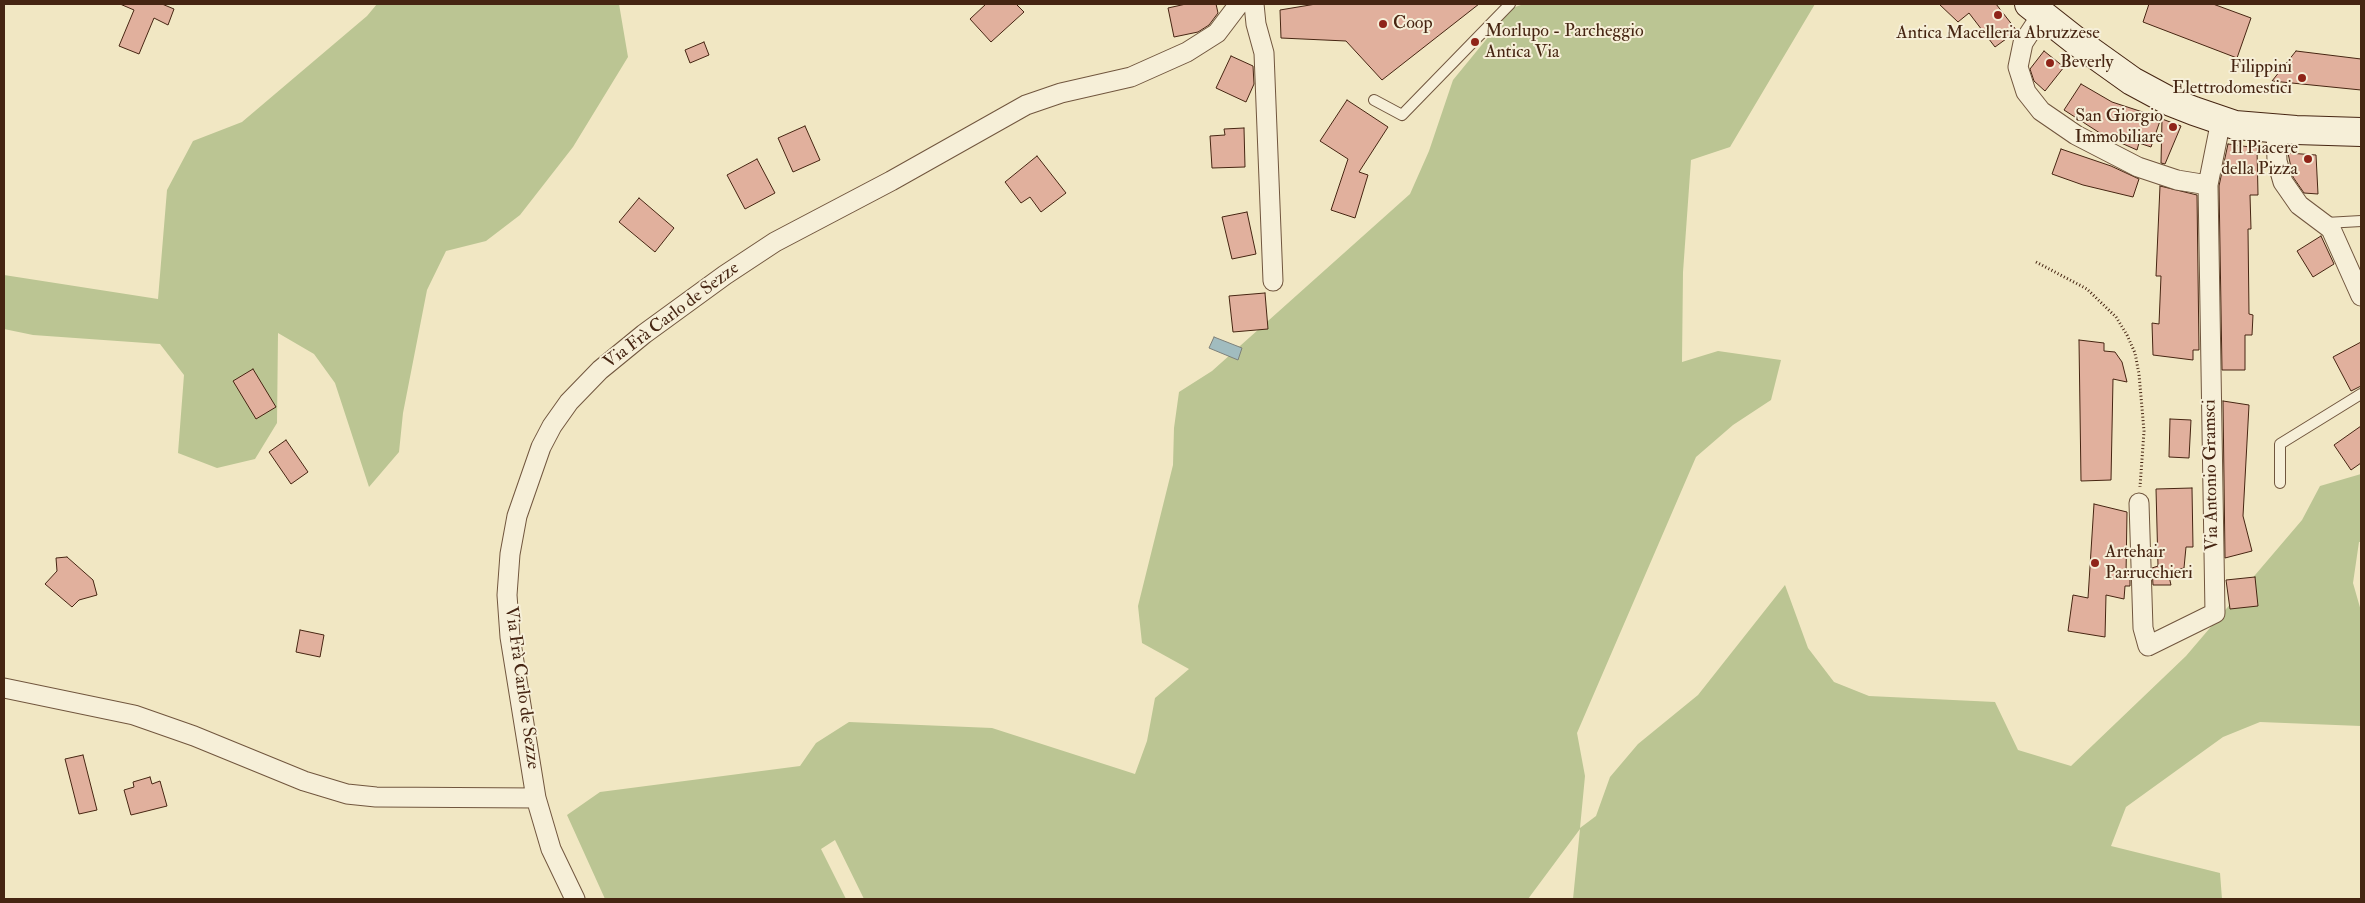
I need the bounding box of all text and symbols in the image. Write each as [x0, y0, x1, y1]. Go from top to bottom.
marker: Antica Macelleria Abruzzese [1992, 9, 2004, 21]
place label: Coop [1393, 13, 1433, 35]
marker: Coop [1377, 18, 1389, 30]
place label: Morlupo - Parcheggio Antica Via [1485, 21, 1644, 64]
place label: Antica Macelleria Abruzzese [1896, 23, 2100, 45]
marker: Morlupo - Parcheggio Antica Via [1469, 36, 1481, 48]
place label: Beverly [2060, 52, 2114, 74]
marker: Beverly [2044, 57, 2056, 69]
place label: Filippini Elettrodomestici [2172, 57, 2292, 100]
marker: Filippini Elettrodomestici [2296, 72, 2308, 84]
place label: San Giorgio Immobiliare [2075, 106, 2163, 148]
marker: San Giorgio Immobiliare [2167, 121, 2179, 133]
place label: Il Piacere della Pizza [2221, 138, 2298, 180]
marker: Il Piacere della Pizza [2302, 153, 2314, 165]
street label: Via Frà Carlo de Sezze [600, 258, 744, 374]
street label: Via Antonio Gramsci [2200, 399, 2224, 551]
place label: Artehair Parrucchieri [2105, 542, 2193, 584]
marker: Artehair Parrucchieri [2089, 557, 2101, 569]
street label: Via Frà Carlo de Sezze [499, 605, 543, 771]

